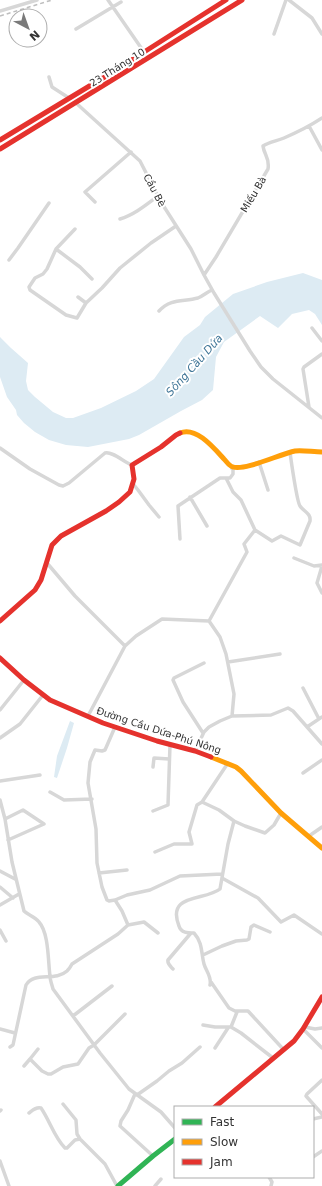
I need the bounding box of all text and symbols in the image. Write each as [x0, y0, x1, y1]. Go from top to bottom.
north arrow [8, 8, 48, 48]
text: N [26, 27, 42, 43]
street label: 23 Tháng 10 [88, 46, 147, 89]
street label: Cầu Bè [141, 172, 168, 209]
street label: Miếu Bà [238, 174, 268, 214]
water label: Sông Cầu Dứa [163, 332, 226, 399]
street label: Đường Cầu Dứa-Phú Nông [95, 705, 223, 756]
legend [174, 1106, 314, 1178]
text: Fast [210, 1115, 234, 1129]
text: Slow [210, 1135, 238, 1149]
text: Jam [209, 1155, 233, 1169]

